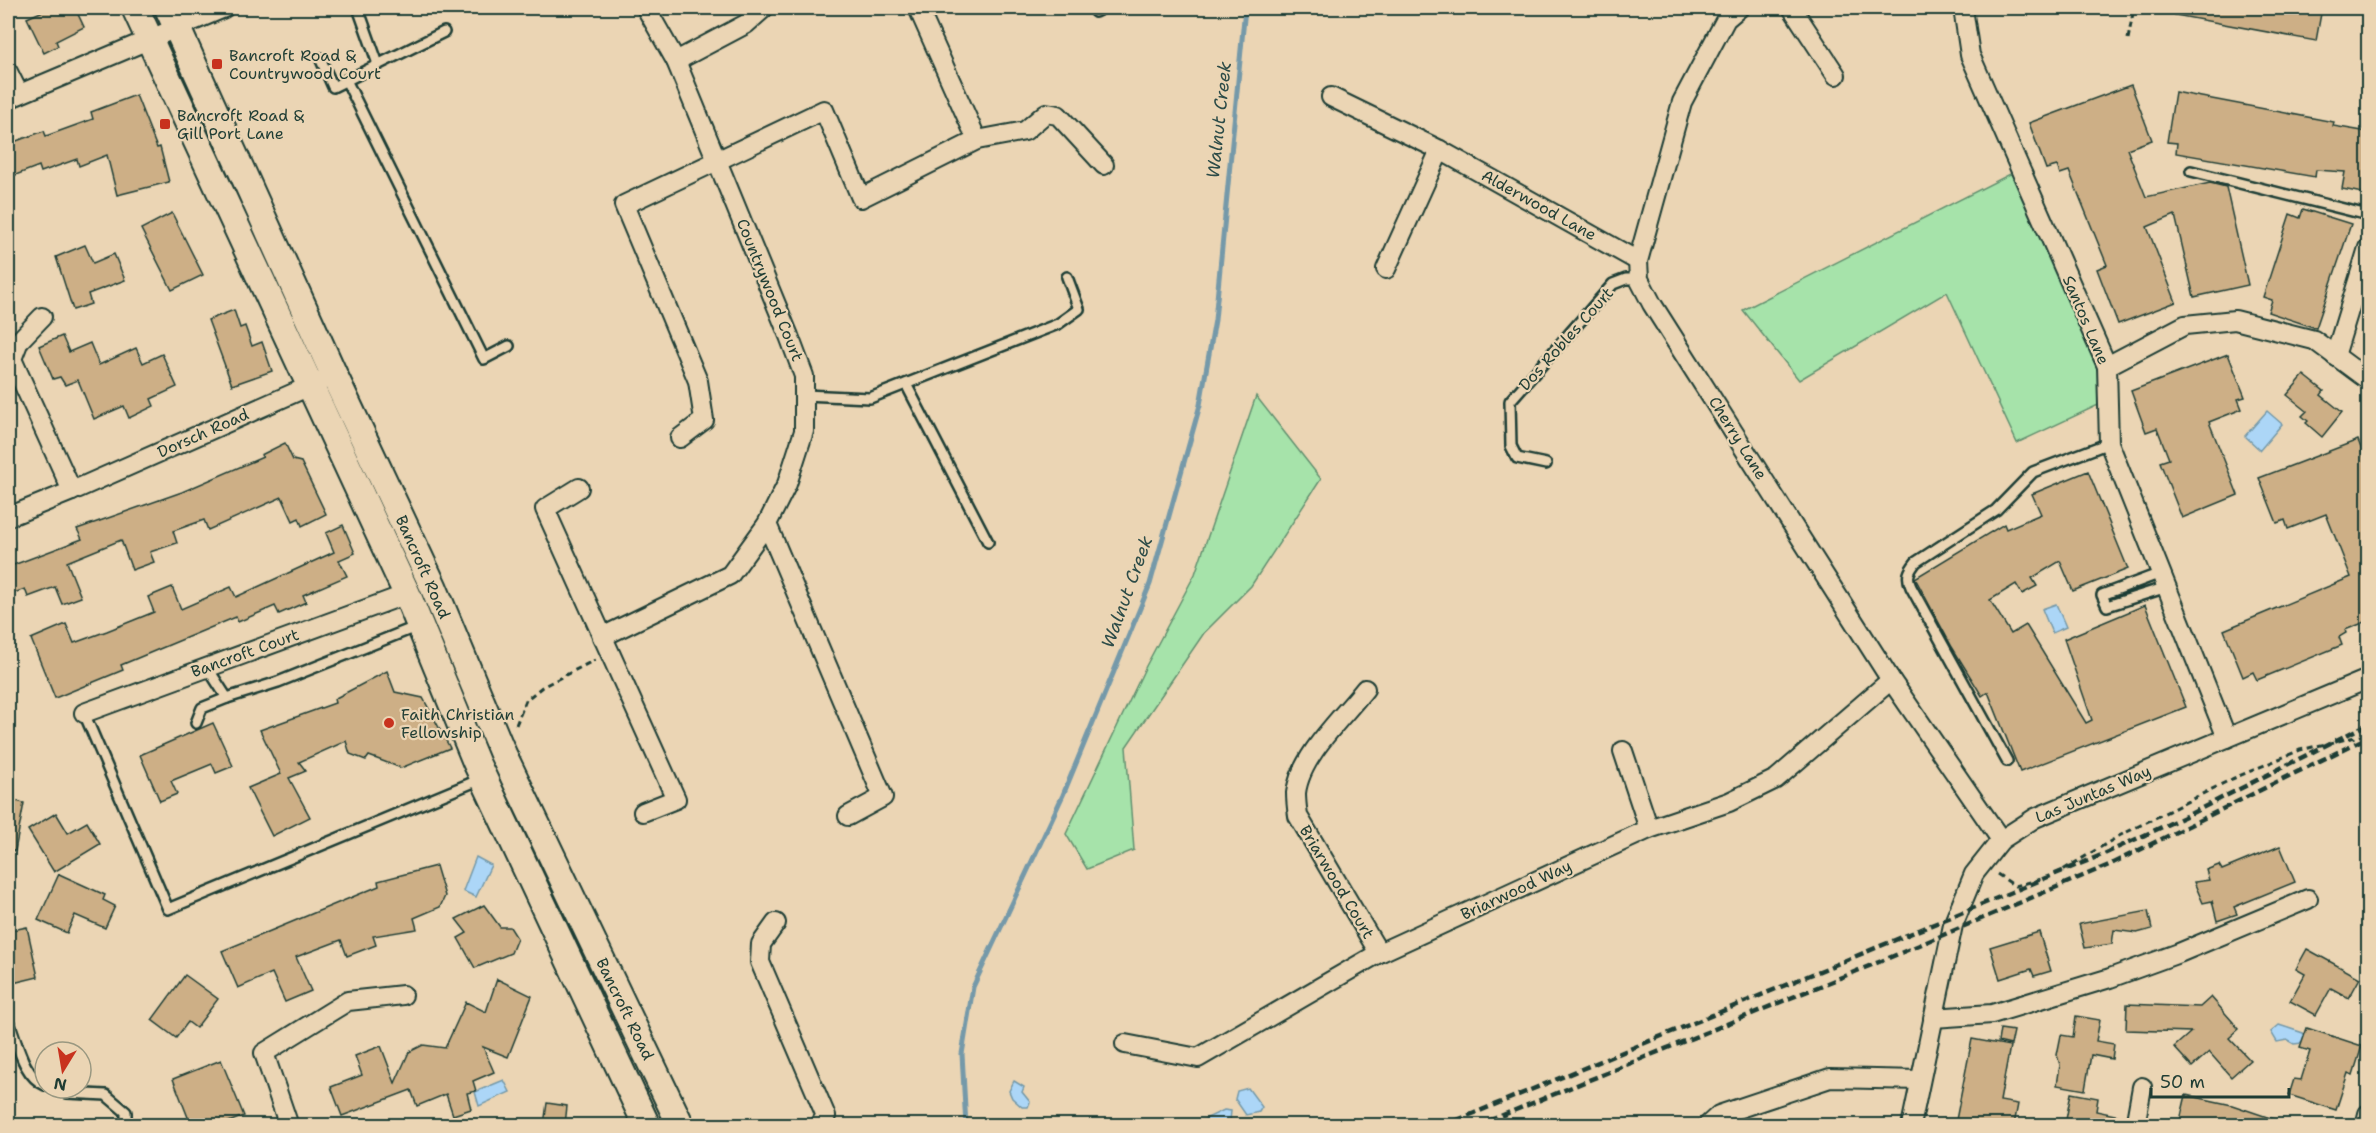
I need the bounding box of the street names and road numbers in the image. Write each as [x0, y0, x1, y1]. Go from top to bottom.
street label: Alderwood Lane [1478, 165, 1600, 245]
street label: Countrywood Court [732, 216, 808, 364]
street label: Santos Lane [2058, 272, 2114, 368]
street label: Dos Robles Court [1514, 283, 1618, 395]
street label: Cherry Lane [1704, 392, 1772, 484]
street label: Dorsch Road [154, 403, 252, 463]
street label: Bancroft Road [391, 512, 455, 622]
street label: Bancroft Court [188, 624, 302, 682]
street label: Las Juntas Way [2032, 760, 2154, 828]
street label: Briarwood Court [1295, 821, 1379, 943]
street label: Briarwood Way [1457, 855, 1575, 925]
street label: Bancroft Road [591, 954, 659, 1064]

